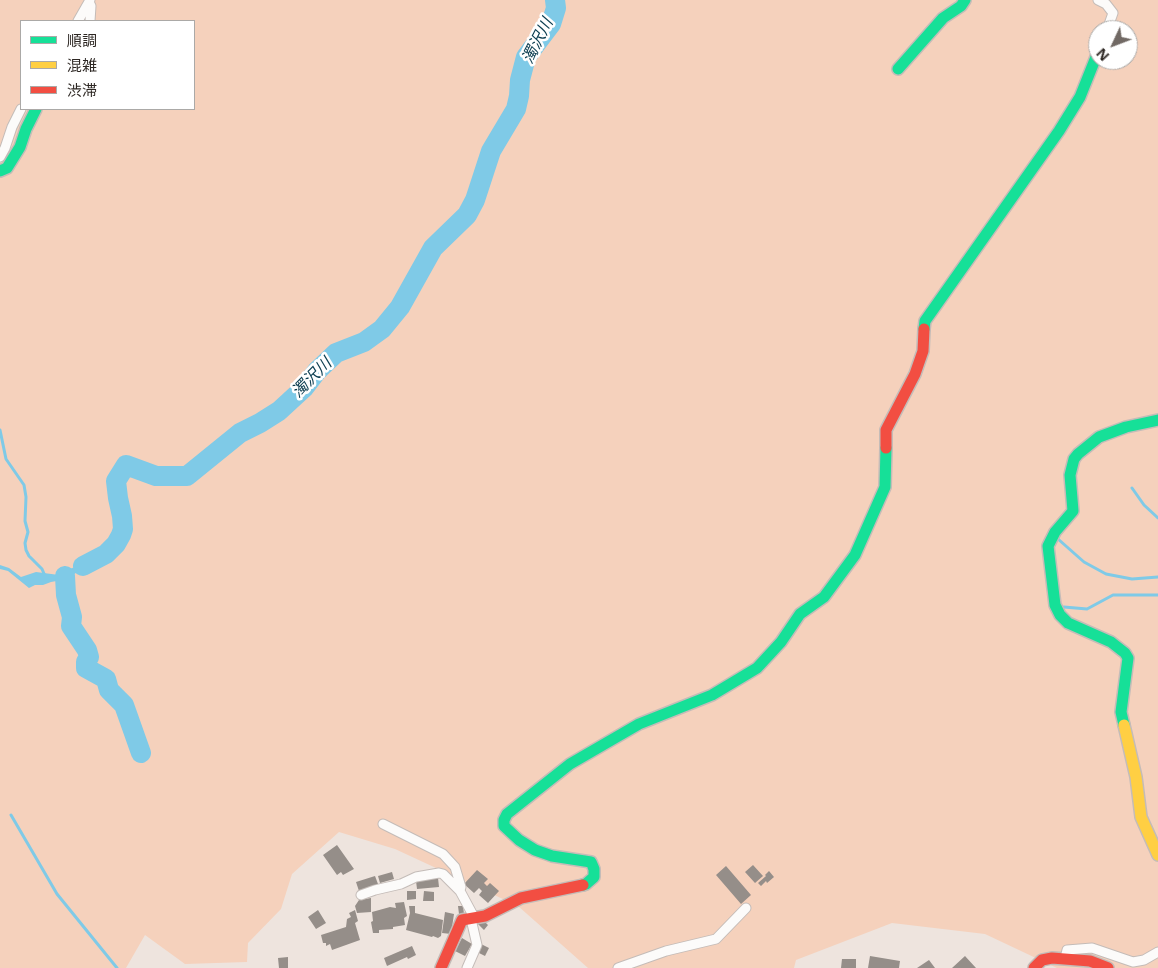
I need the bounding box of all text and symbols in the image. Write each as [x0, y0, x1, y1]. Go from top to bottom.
water label: 濁沢川 [519, 15, 557, 67]
legend [20, 20, 195, 110]
north arrow [1088, 20, 1138, 70]
text: 順調 [67, 30, 97, 50]
text: N [1092, 44, 1113, 66]
text: 混雑 [67, 55, 97, 75]
text: 渋滞 [67, 80, 97, 100]
water label: 濁沢川 [288, 354, 336, 402]

